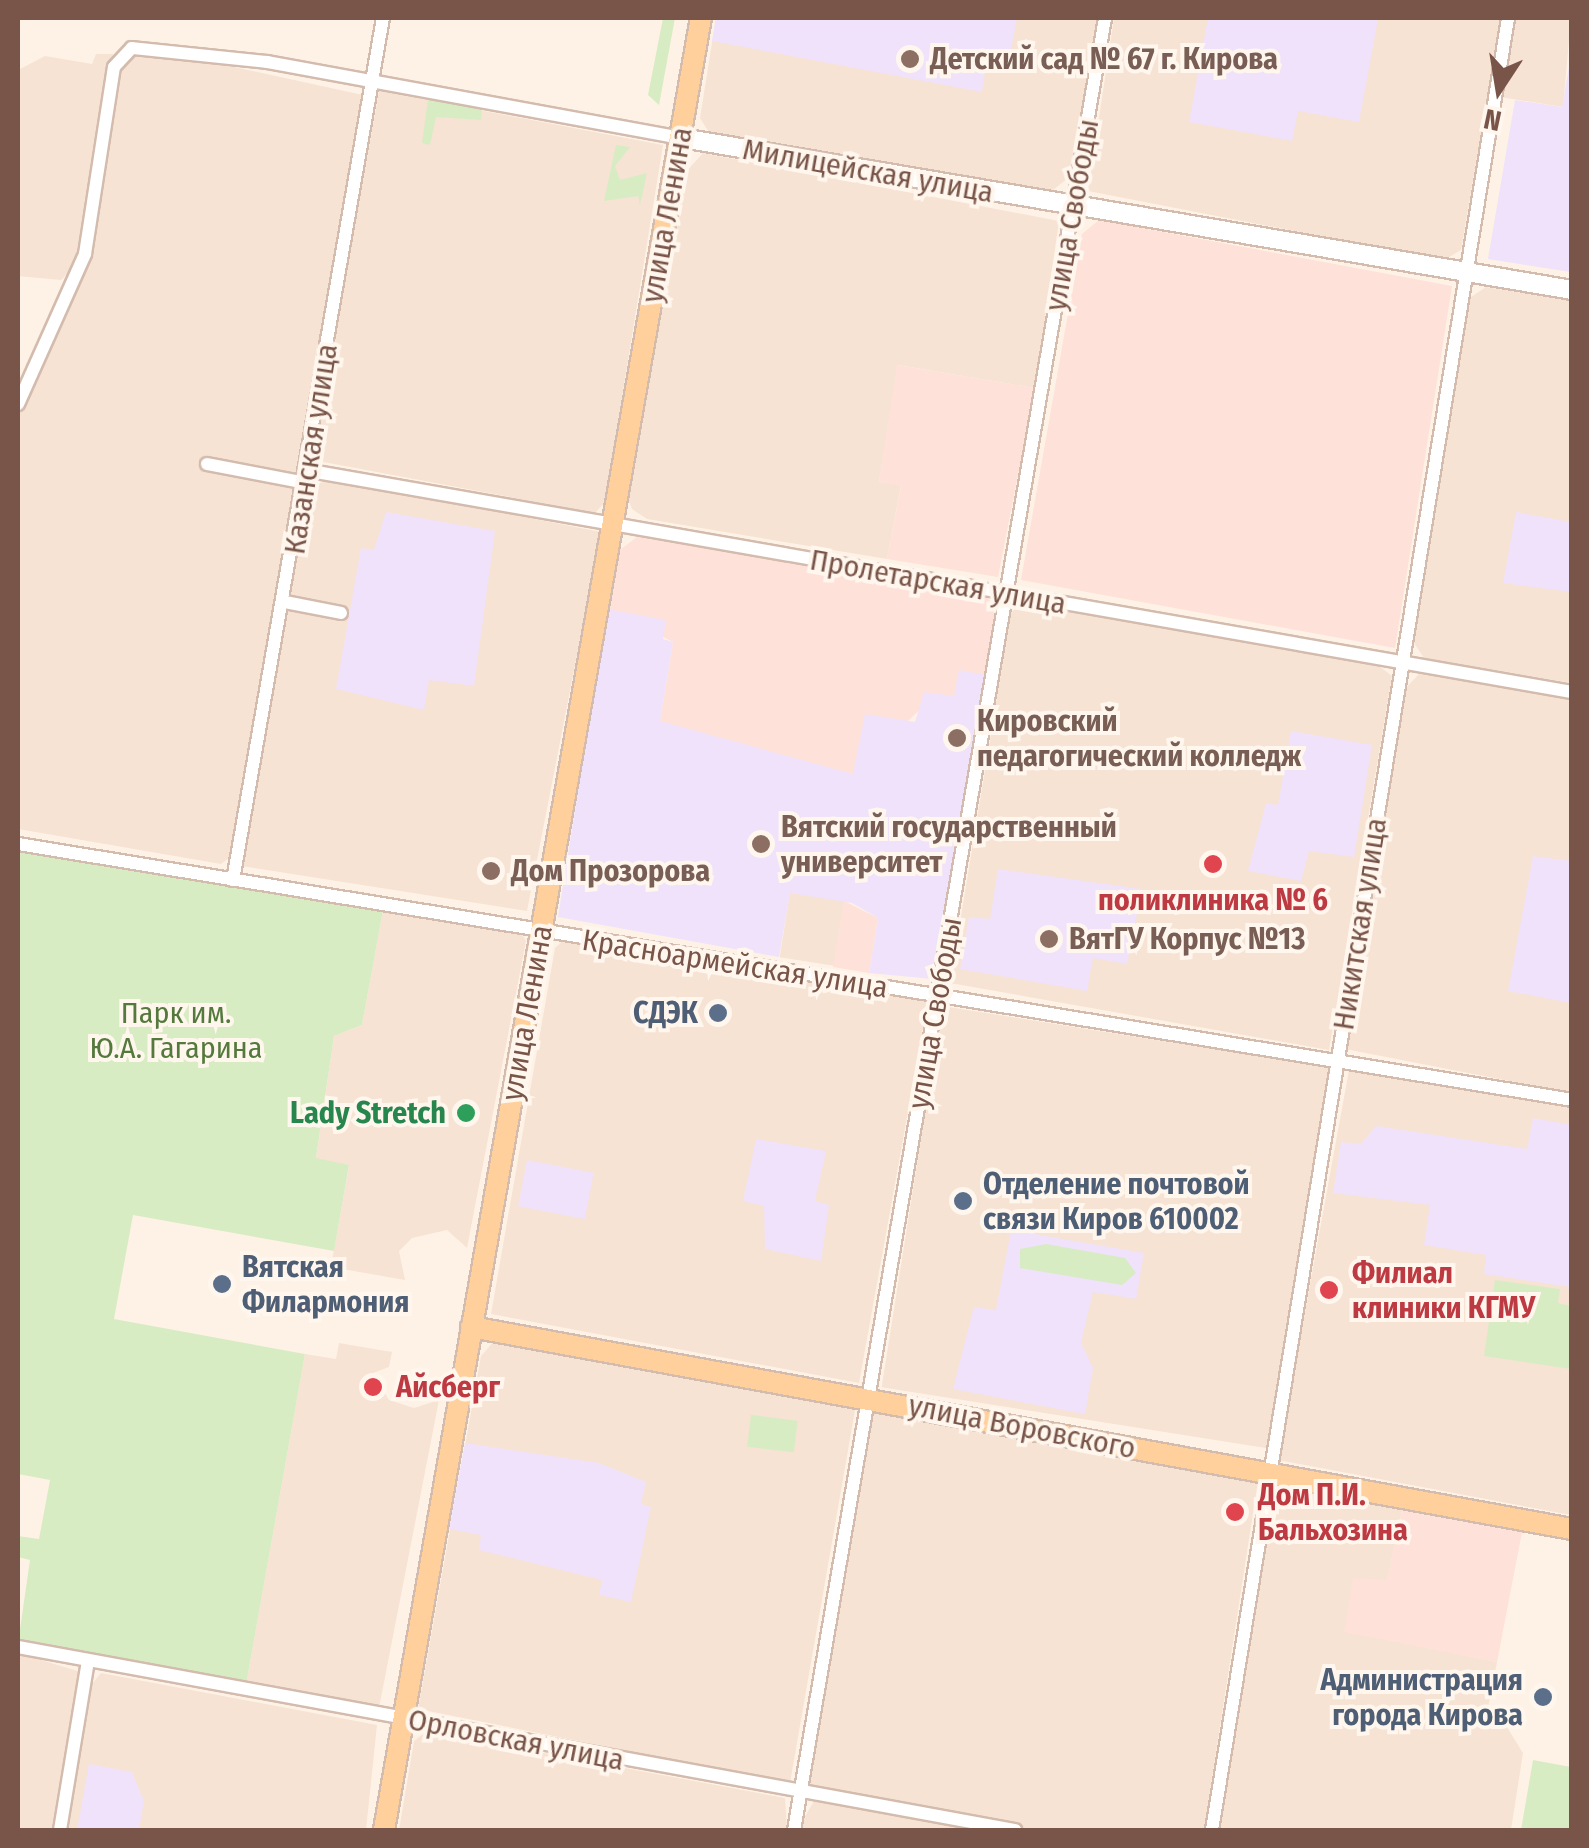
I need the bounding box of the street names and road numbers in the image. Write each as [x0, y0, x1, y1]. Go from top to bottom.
street label: улица Свободы [1037, 116, 1107, 314]
street label: улица Ленина [634, 124, 700, 306]
street label: Милицейская улица [740, 131, 996, 211]
street label: Казанская улица [277, 341, 345, 557]
street label: Пролетарская улица [807, 542, 1069, 622]
street label: Никитская улица [1325, 815, 1395, 1033]
street label: улица Свободы [900, 914, 970, 1112]
street label: улица Ленина [494, 922, 560, 1104]
street label: Красноармейская улица [580, 922, 890, 1006]
street label: улица Воровского [906, 1387, 1138, 1467]
street label: Орловская улица [405, 1701, 627, 1779]

